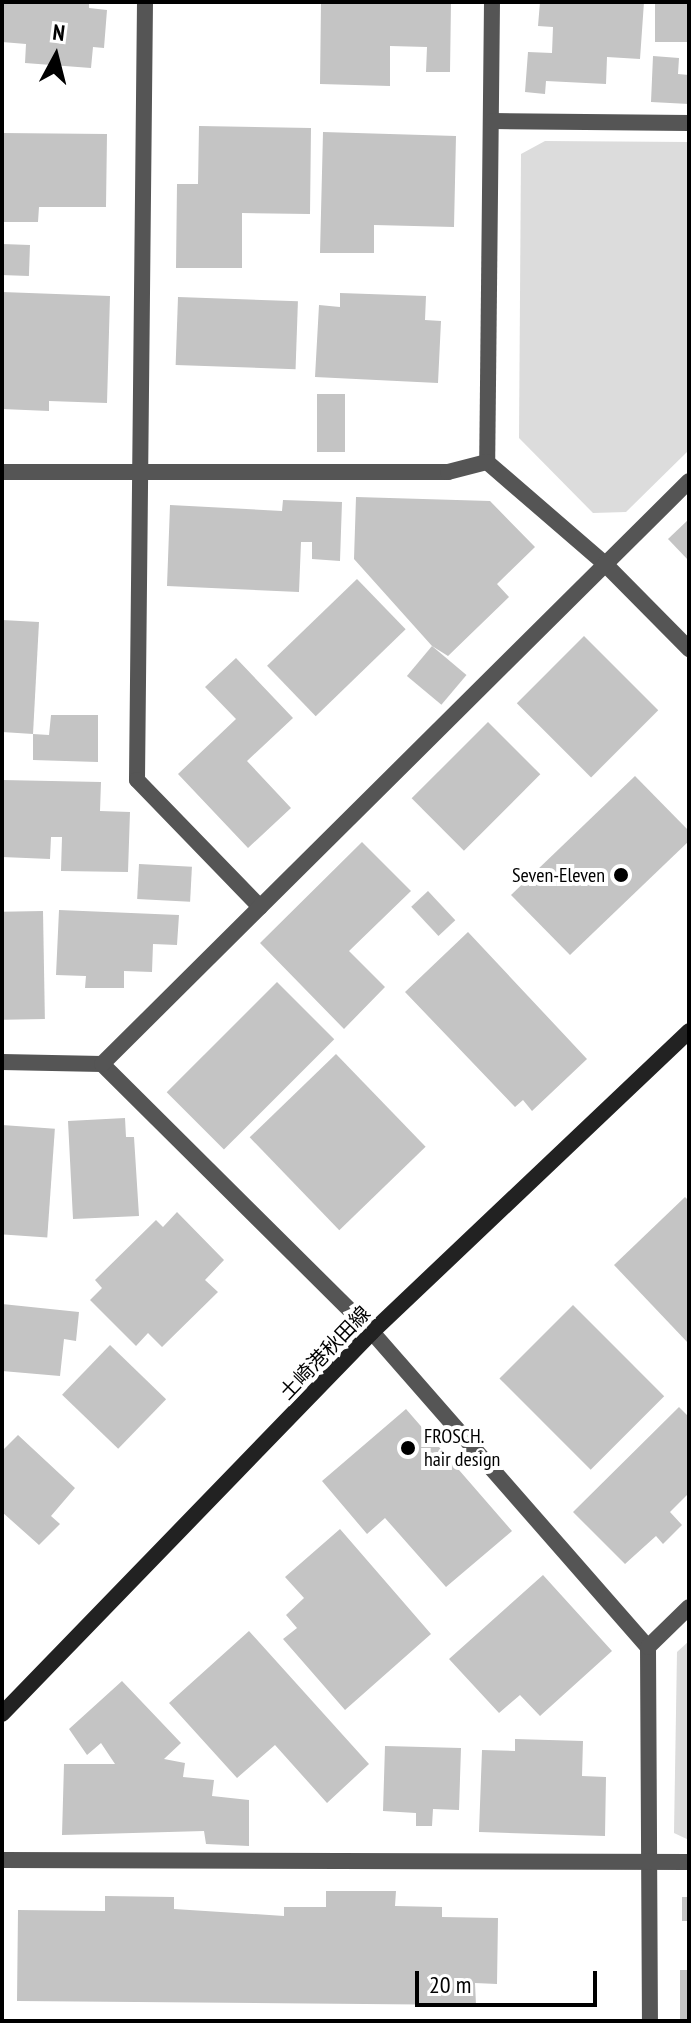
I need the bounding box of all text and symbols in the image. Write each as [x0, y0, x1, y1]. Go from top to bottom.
north arrow [16, 16, 96, 96]
text: N [51, 18, 67, 47]
place label: Seven-Eleven [512, 863, 605, 887]
marker: Seven-Eleven [612, 866, 630, 884]
street label: 土崎港秋田線 [275, 1302, 375, 1404]
place label: FROSCH. hair design [424, 1424, 500, 1471]
marker: FROSCH. hair design [399, 1439, 417, 1457]
scale bar [419, 1955, 601, 2005]
text: 20 m [429, 1969, 471, 2000]

